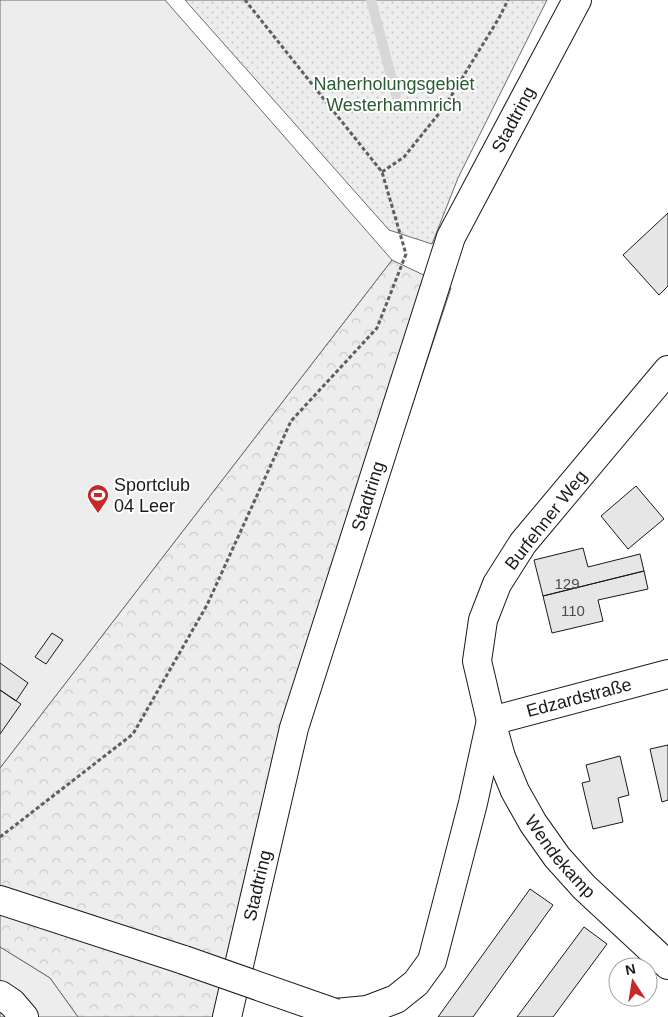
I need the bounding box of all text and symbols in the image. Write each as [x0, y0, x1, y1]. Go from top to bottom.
park label: Naherholungsgebiet Westerhammrich [313, 74, 475, 115]
street label: Stadtring [488, 83, 539, 156]
street label: Stadtring [348, 459, 389, 534]
street label: Burfehner Weg [501, 466, 591, 574]
place label: Sportclub 04 Leer [114, 475, 190, 516]
sports icon: Sportclub 04 Leer [86, 483, 110, 514]
house number: 129 [554, 575, 580, 592]
house number: 110 [561, 602, 585, 619]
street label: Edzardstraße [524, 674, 634, 721]
street label: Wendekamp [521, 811, 599, 902]
street label: Stadtring [240, 848, 275, 923]
north arrow [608, 957, 658, 1007]
text: N [624, 960, 637, 978]

